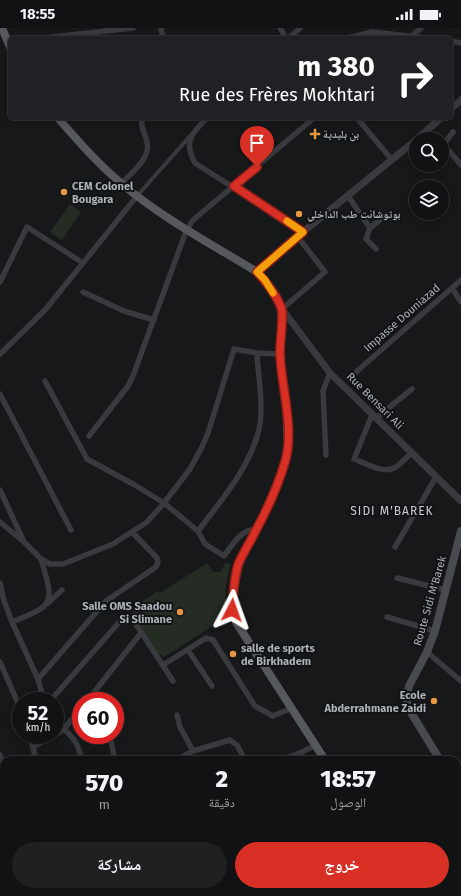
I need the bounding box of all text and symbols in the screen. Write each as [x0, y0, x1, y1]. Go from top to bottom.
text: 18:55 [20, 5, 55, 23]
text: 380 m [297, 50, 375, 83]
icon: right [389, 52, 441, 104]
text: Rue des Frères Mokhtari [179, 84, 375, 106]
pin [240, 126, 274, 167]
place label: بن بليدية [323, 128, 359, 142]
marker: بن بليدية [310, 129, 320, 139]
icon: arrive [246, 132, 268, 154]
map controls [409, 132, 449, 220]
button: search [409, 132, 449, 172]
place label: CEM Colonel Bougara [72, 180, 134, 206]
button: layers [409, 180, 449, 220]
marker: CEM Colonel Bougara [59, 187, 69, 197]
place label: بوتوشانت طب الداخلي [307, 208, 401, 222]
marker: بوتوشانت طب الداخلي [294, 209, 304, 219]
street label: Impasse Douniazad [361, 281, 443, 355]
street label: Rue Bensari Ali [344, 370, 406, 432]
district label: SIDI M'BAREK [350, 504, 434, 518]
street label: Route Sidi M'Barek [411, 554, 449, 647]
position arrow [211, 589, 253, 631]
place label: Salle OMS Saadou Si Slimane [82, 600, 172, 626]
marker: Salle OMS Saadou Si Slimane [175, 607, 185, 617]
place label: salle de sports de Birkhadem [241, 642, 316, 668]
marker: salle de sports de Birkhadem [228, 649, 238, 659]
place label: Ecole Abderrahmane Zaidi [323, 689, 426, 715]
speed limit sign: 60 [72, 692, 124, 744]
marker: Ecole Abderrahmane Zaidi [429, 696, 439, 706]
text: 52 [28, 701, 48, 725]
text: km/h [26, 722, 50, 734]
text: 2 [215, 765, 228, 793]
text: 18:57 [320, 765, 376, 793]
text: 570 [85, 769, 123, 797]
text: دقيقة [209, 795, 235, 810]
text: الوصول [330, 795, 366, 810]
text: m [99, 797, 110, 812]
button: مشاركة [12, 842, 227, 888]
button: خروج [235, 842, 449, 888]

